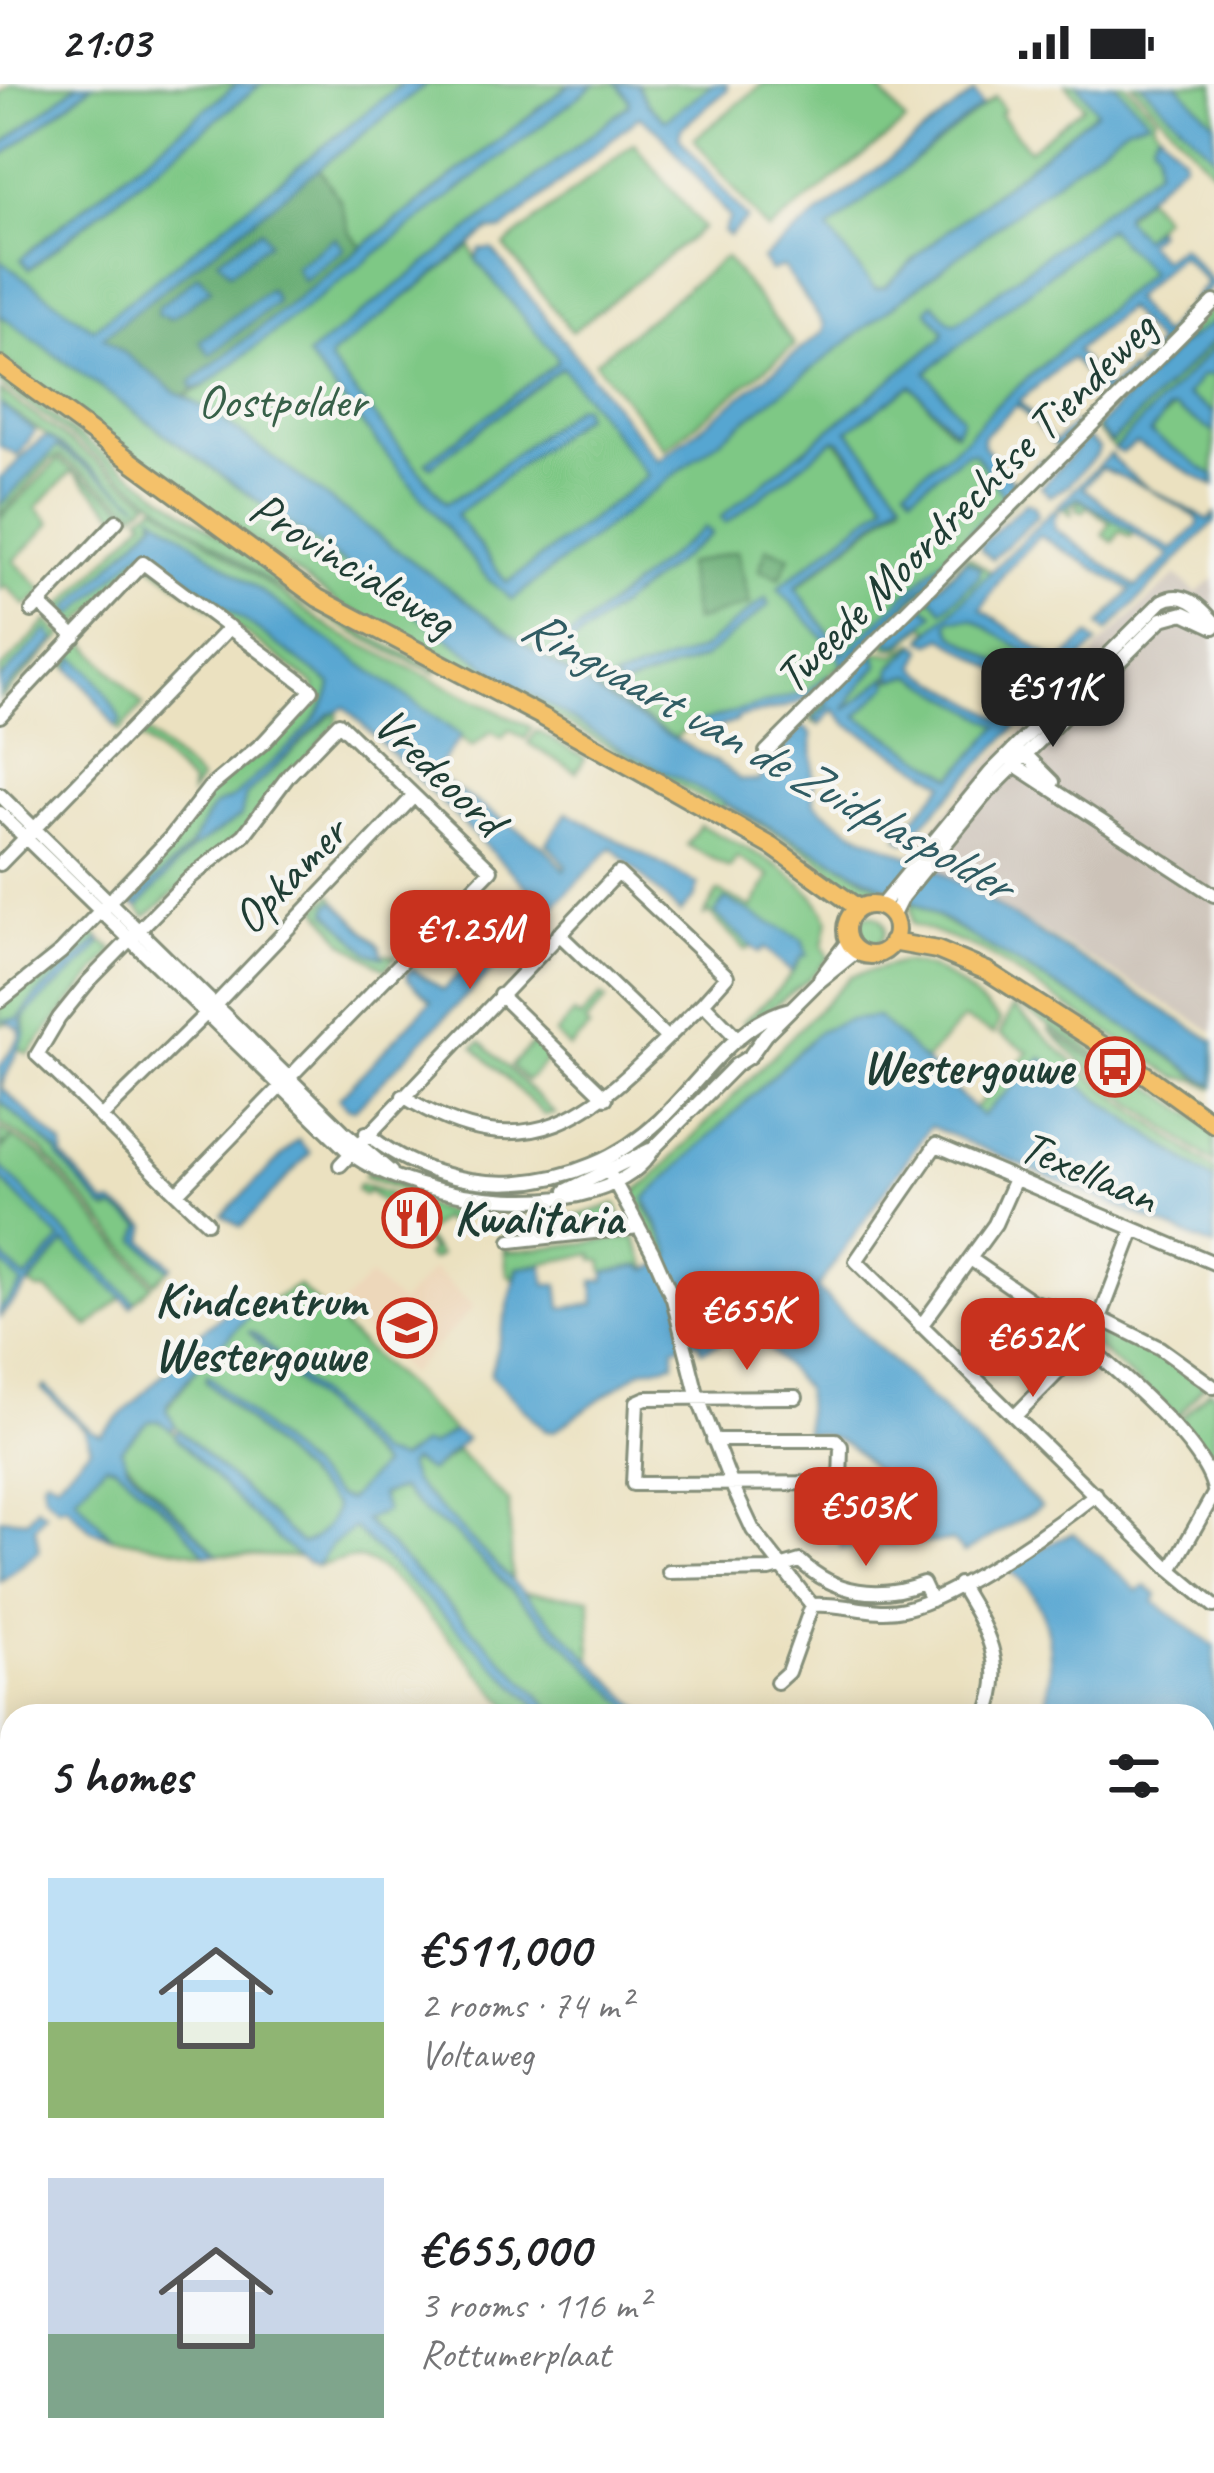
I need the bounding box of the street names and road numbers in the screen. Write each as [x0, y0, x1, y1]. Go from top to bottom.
street label: Tweede Moordrechtse Tiendeweg [761, 297, 1170, 706]
street label: Provincialeweg [239, 477, 469, 652]
street label: Vredeoord [362, 694, 523, 853]
street label: Opkamer [219, 800, 363, 946]
street label: Texellaan [1011, 1115, 1168, 1227]

